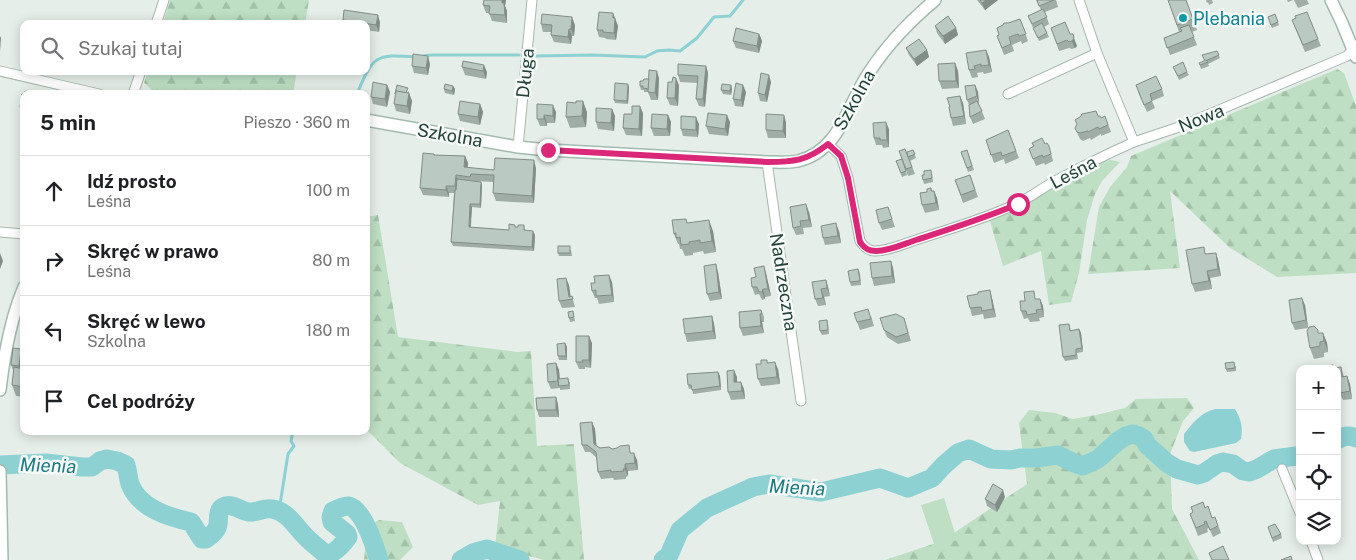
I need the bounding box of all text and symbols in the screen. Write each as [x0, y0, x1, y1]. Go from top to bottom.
place label: Plebania [1193, 8, 1265, 29]
marker: Plebania [1177, 12, 1189, 24]
search box [20, 20, 370, 75]
icon: search [38, 34, 66, 62]
text: Szukaj tutaj [78, 37, 183, 59]
street label: Długa [512, 47, 538, 99]
street label: Szkolna [829, 66, 879, 134]
street label: Nowa [1175, 99, 1227, 137]
text: 5 min [40, 110, 96, 135]
text: Pieszo · 360 m [244, 113, 350, 132]
street label: Szkolna [416, 119, 484, 151]
route end [537, 139, 560, 162]
street label: Leśna [1046, 151, 1100, 193]
text: Idź prosto [87, 170, 177, 192]
icon: ahead [40, 177, 68, 205]
text: 100 m [306, 181, 350, 200]
text: Leśna [87, 192, 131, 211]
route start [1007, 193, 1030, 216]
street label: Nadrzeczna [766, 232, 802, 332]
text: Skręć w prawo [87, 240, 219, 262]
icon: right [40, 247, 68, 275]
text: 80 m [312, 251, 350, 270]
text: Leśna [87, 262, 131, 281]
text: Skręć w lewo [87, 310, 206, 332]
icon: left [40, 317, 68, 345]
text: 180 m [306, 321, 350, 340]
text: Szkolna [87, 332, 146, 351]
map controls [1296, 365, 1341, 545]
button: + [1296, 365, 1341, 410]
icon: arrive [40, 387, 68, 415]
text: Cel podróży [87, 390, 195, 412]
button: − [1296, 410, 1341, 455]
water label: Mienia [19, 453, 77, 477]
button: locate [1296, 455, 1341, 500]
water label: Mienia [768, 475, 826, 499]
button: layers [1296, 500, 1341, 545]

